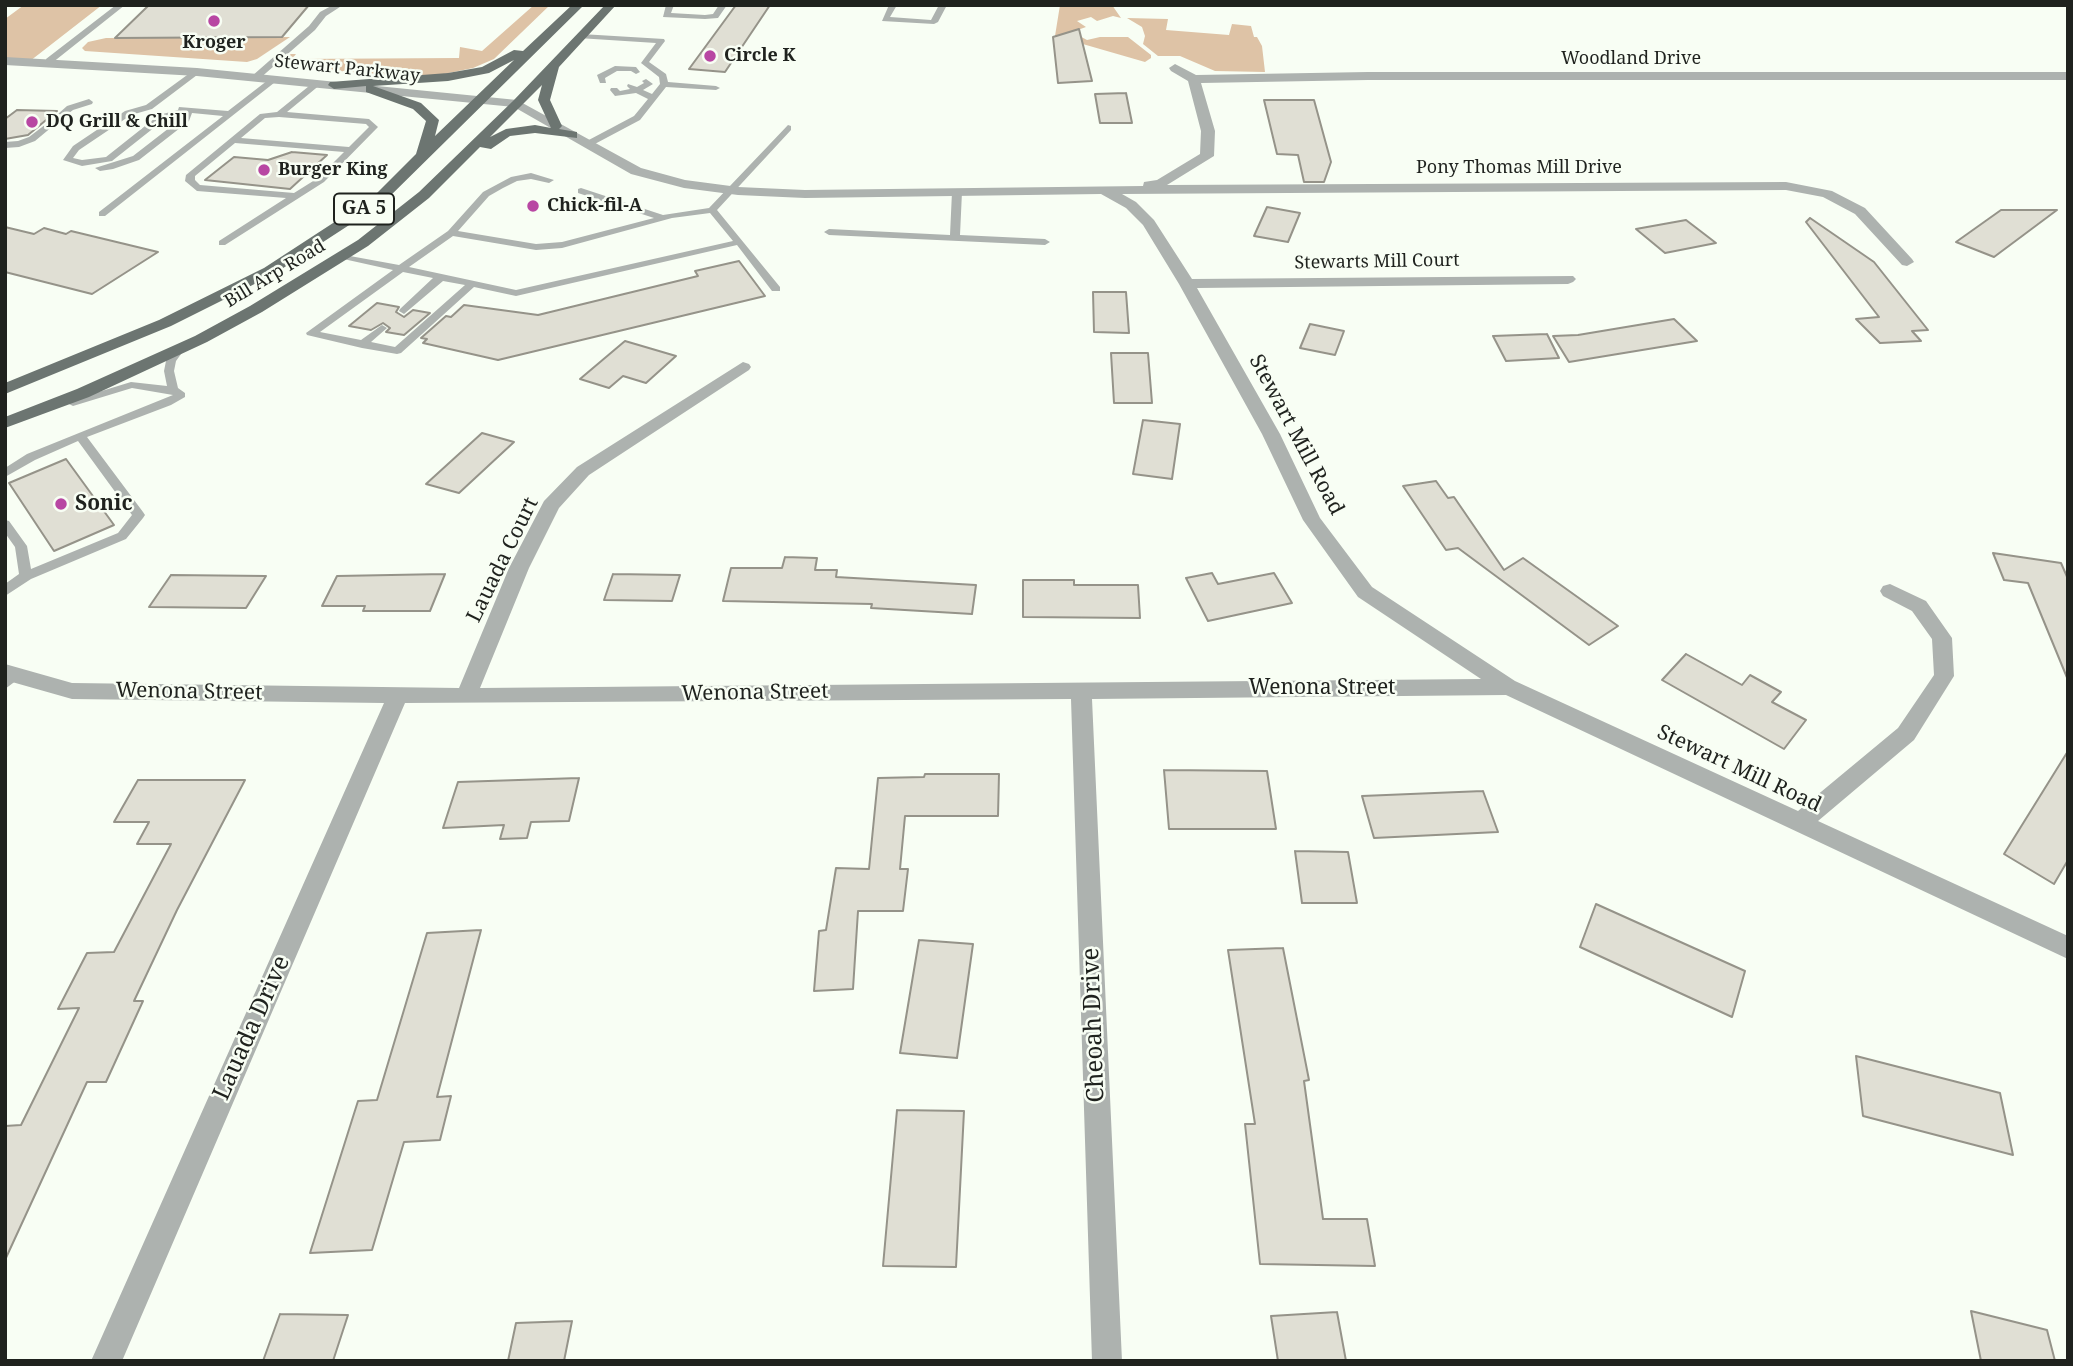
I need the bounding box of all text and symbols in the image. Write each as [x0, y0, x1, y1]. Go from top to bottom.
marker: Kroger [206, 13, 222, 29]
place label: Kroger [182, 32, 246, 54]
place label: Circle K [724, 45, 796, 67]
marker: Circle K [702, 48, 718, 64]
street label: Woodland Drive [1561, 48, 1701, 70]
street label: Stewart Parkway [273, 51, 421, 87]
place label: DQ Grill & Chill [46, 111, 188, 133]
marker: DQ Grill & Chill [24, 114, 40, 130]
street label: Pony Thomas Mill Drive [1416, 157, 1622, 179]
place label: Burger King [278, 159, 388, 181]
marker: Burger King [256, 162, 272, 178]
road number: GA 5 [334, 194, 394, 224]
place label: Chick-fil-A [547, 195, 642, 217]
marker: Chick-fil-A [525, 198, 541, 214]
street label: Bill Arp Road [221, 235, 329, 313]
street label: Stewarts Mill Court [1294, 250, 1460, 274]
street label: Stewart Mill Road [1243, 350, 1349, 520]
place label: Sonic [75, 491, 133, 517]
street label: Lauada Court [462, 493, 544, 627]
marker: Sonic [53, 496, 69, 512]
street label: Wenona Street [1248, 675, 1396, 701]
street label: Wenona Street [115, 678, 263, 706]
street label: Wenona Street [681, 679, 829, 707]
street label: Stewart Mill Road [1653, 720, 1825, 818]
street label: Cheoah Drive [1077, 947, 1111, 1103]
street label: Lauada Drive [207, 951, 297, 1105]

